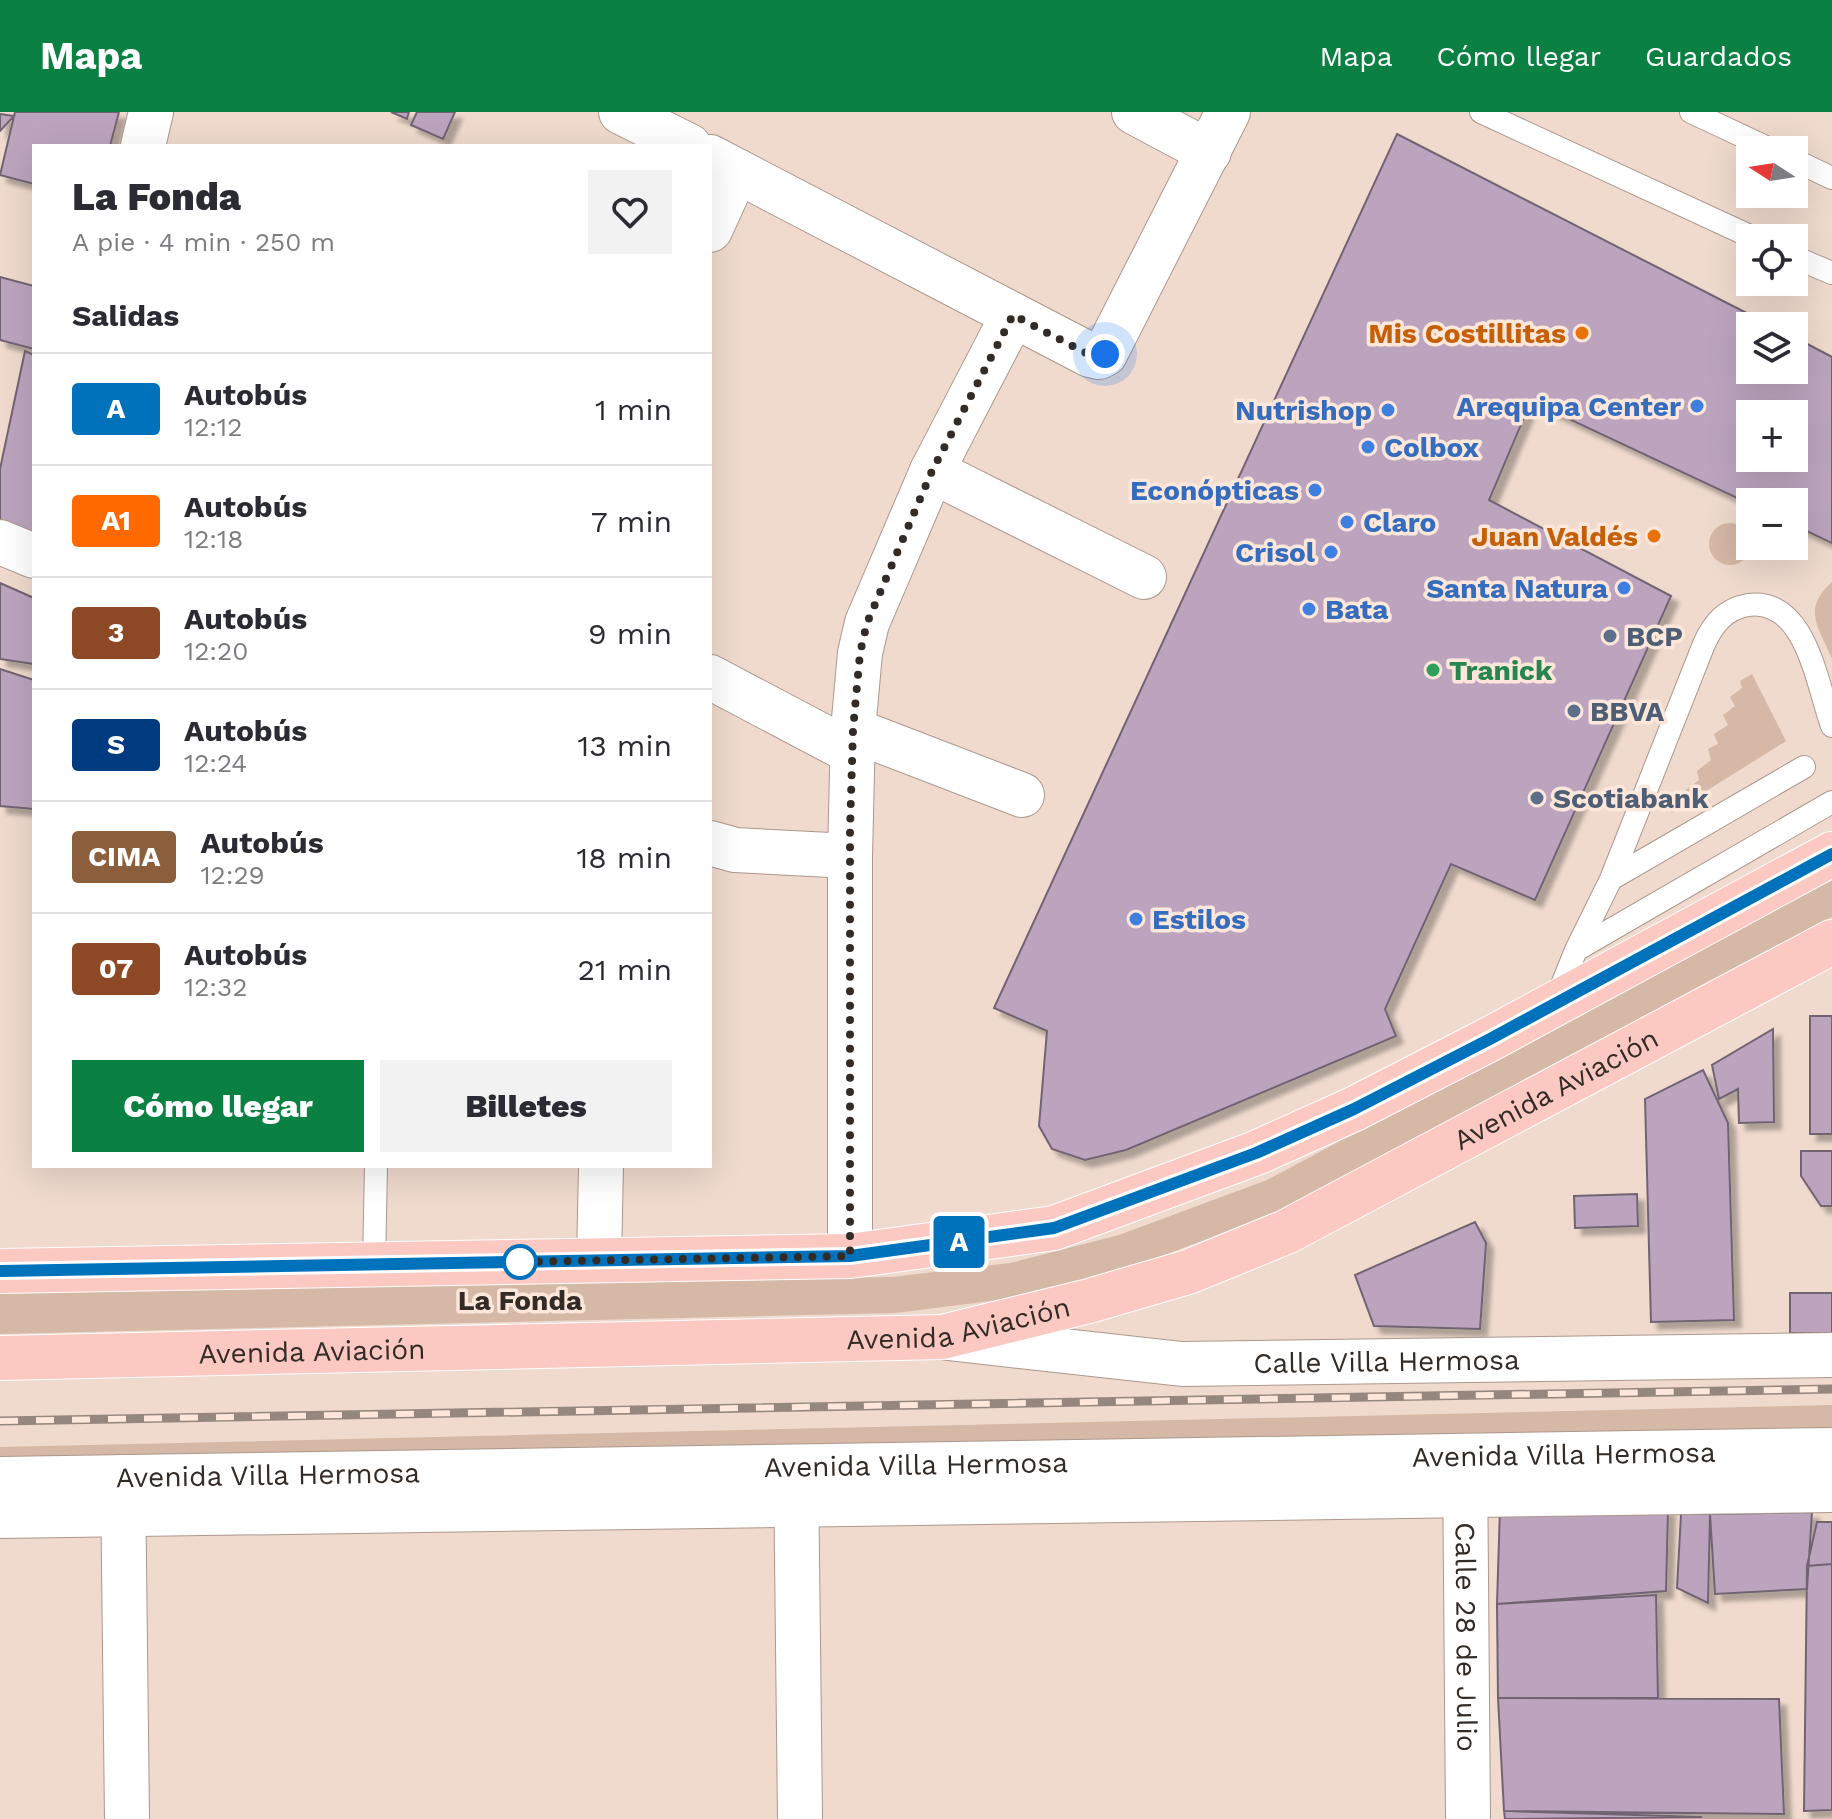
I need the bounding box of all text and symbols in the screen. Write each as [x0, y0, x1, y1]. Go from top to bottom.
text: Mapa [40, 34, 142, 78]
text: Mapa [1320, 40, 1393, 73]
text: Cómo llegar [1437, 40, 1601, 73]
text: Guardados [1645, 40, 1792, 73]
north arrow [1736, 136, 1808, 208]
map controls [1736, 136, 1808, 560]
button: heart [588, 170, 672, 254]
text: La Fonda [72, 175, 241, 219]
button: locate [1736, 224, 1808, 296]
text: A pie · 4 min · 250 m [72, 227, 335, 257]
text: Salidas [72, 298, 179, 333]
button: layers [1736, 312, 1808, 384]
place label: Mis Costillitas [1368, 317, 1566, 350]
marker: Mis Costillitas [1573, 324, 1591, 342]
your location [1085, 334, 1125, 374]
text: Autobús [184, 377, 307, 412]
place label: Arequipa Center [1457, 390, 1681, 423]
text: A [107, 392, 125, 425]
text: 1 min [595, 392, 672, 427]
place label: Nutrishop [1235, 394, 1372, 427]
marker: Arequipa Center [1688, 397, 1706, 415]
button: + [1736, 400, 1808, 472]
marker: Nutrishop [1379, 401, 1397, 419]
text: 12:12 [184, 412, 242, 442]
place label: Colbox [1384, 431, 1480, 464]
marker: Colbox [1359, 438, 1377, 456]
place label: Econópticas [1130, 474, 1299, 507]
marker: Econópticas [1306, 481, 1324, 499]
button: − [1736, 488, 1808, 560]
text: Autobús [184, 489, 307, 524]
text: A1 [101, 504, 131, 537]
text: 7 min [591, 504, 672, 539]
place label: Claro [1363, 506, 1436, 539]
marker: Claro [1338, 513, 1356, 531]
place label: Juan Valdés [1471, 520, 1638, 553]
text: 12:18 [184, 524, 243, 554]
marker: Juan Valdés [1645, 527, 1663, 545]
place label: Crisol [1235, 536, 1316, 569]
marker: Crisol [1322, 543, 1340, 561]
place label: Santa Natura [1426, 572, 1609, 605]
marker: Santa Natura [1615, 579, 1633, 597]
place label: Bata [1325, 593, 1389, 626]
marker: Bata [1300, 600, 1318, 618]
text: Autobús [184, 601, 307, 636]
text: 3 [108, 616, 124, 649]
text: 9 min [588, 616, 672, 651]
place label: BCP [1626, 620, 1683, 653]
marker: BCP [1601, 627, 1619, 645]
text: 12:20 [184, 636, 248, 666]
place label: Tranick [1449, 654, 1553, 687]
marker: Tranick [1424, 661, 1442, 679]
place label: BBVA [1590, 695, 1664, 728]
marker: BBVA [1565, 702, 1583, 720]
text: Autobús [184, 713, 307, 748]
text: S [107, 728, 125, 761]
text: 13 min [577, 728, 672, 763]
text: 12:24 [184, 748, 247, 778]
place label: Scotiabank [1553, 782, 1709, 815]
marker: Scotiabank [1528, 789, 1546, 807]
text: Autobús [200, 825, 324, 860]
text: CIMA [88, 840, 160, 873]
text: 18 min [576, 840, 672, 875]
text: 12:29 [200, 860, 265, 890]
place label: Estilos [1152, 903, 1246, 936]
marker: Estilos [1127, 910, 1145, 928]
text: Autobús [184, 937, 307, 972]
text: 07 [99, 952, 133, 985]
text: 21 min [577, 952, 672, 987]
text: 12:32 [184, 972, 247, 1002]
street label: Avenida Aviación [1448, 1021, 1664, 1157]
button: Cómo llegar [72, 1060, 364, 1152]
button: Billetes [380, 1060, 672, 1152]
line badge: A [933, 1216, 985, 1268]
text: A [950, 1225, 968, 1258]
marker: La Fonda [503, 1245, 537, 1279]
place label: La Fonda [458, 1284, 583, 1317]
street label: Avenida Aviación [846, 1290, 1074, 1356]
street label: Avenida Aviación [198, 1333, 426, 1371]
street label: Calle Villa Hermosa [1253, 1343, 1520, 1380]
street label: Avenida Villa Hermosa [1412, 1436, 1716, 1474]
street label: Avenida Villa Hermosa [764, 1446, 1068, 1484]
street label: Avenida Villa Hermosa [116, 1456, 420, 1494]
street label: Calle 28 de Julio [1449, 1522, 1483, 1752]

